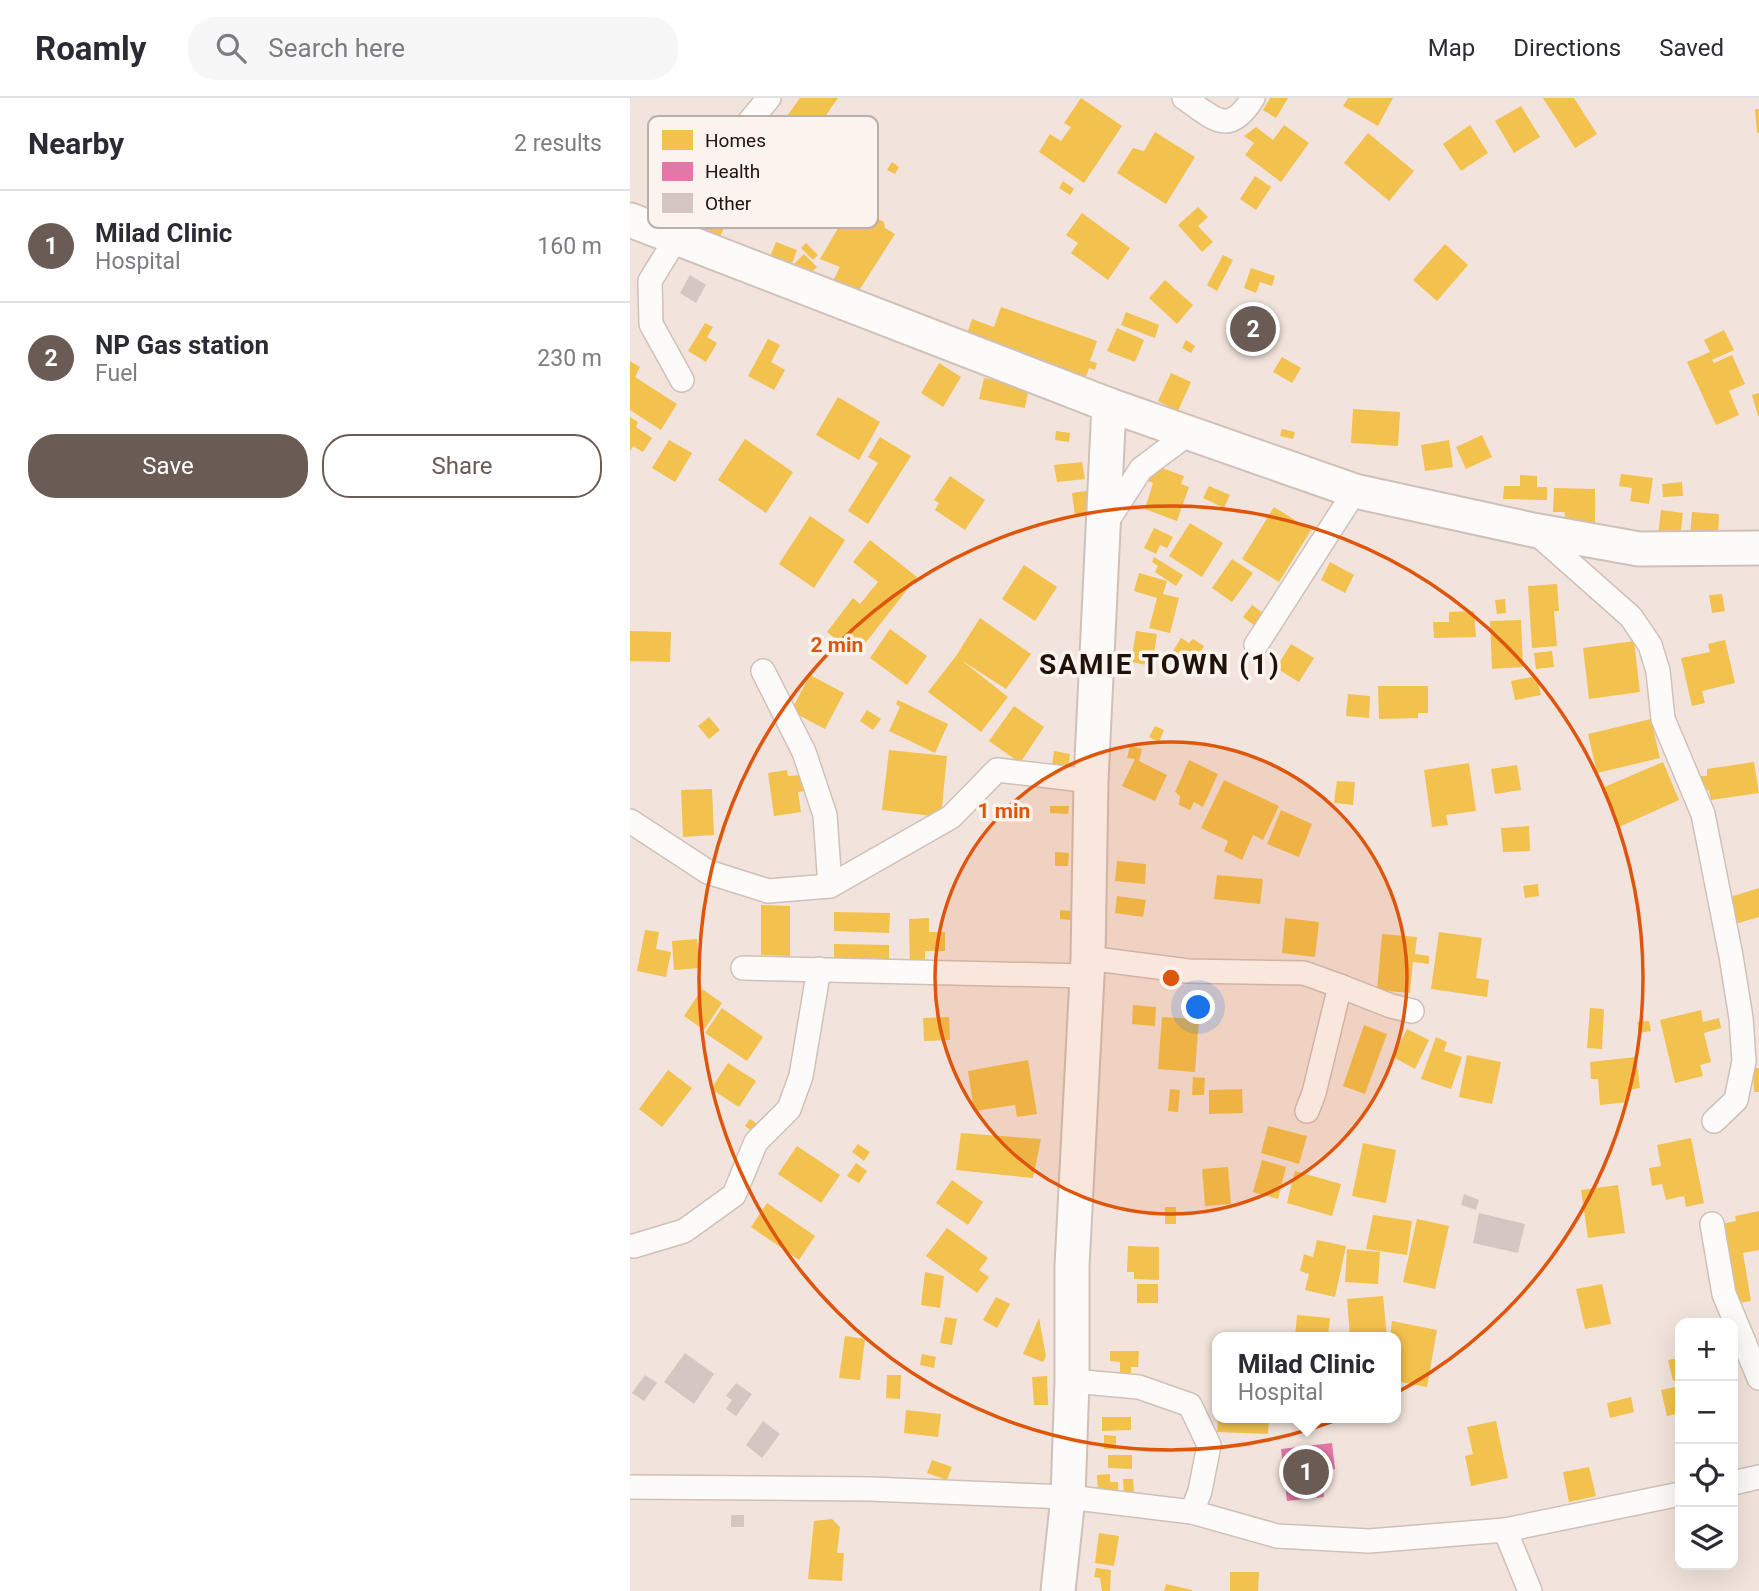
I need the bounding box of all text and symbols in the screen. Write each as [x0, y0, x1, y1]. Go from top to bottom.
search box [188, 17, 678, 80]
text: Roamly [35, 29, 146, 68]
icon: search [212, 29, 250, 67]
text: Search here [268, 33, 405, 63]
text: Map [1428, 34, 1475, 62]
text: Directions [1513, 34, 1621, 62]
text: Saved [1659, 34, 1724, 62]
legend [648, 116, 878, 228]
text: Nearby [28, 126, 124, 161]
text: Homes [705, 129, 766, 152]
text: 2 results [514, 130, 602, 157]
text: Health [705, 160, 760, 183]
text: Other [705, 192, 752, 215]
text: Milad Clinic [95, 218, 232, 248]
text: 1 [44, 233, 58, 260]
text: 160 m [537, 233, 602, 260]
text: Hospital [95, 248, 181, 275]
pin: 2 [1230, 303, 1276, 355]
text: NP Gas station [95, 330, 269, 360]
text: 2 [44, 345, 58, 372]
text: 230 m [537, 345, 602, 372]
text: Fuel [95, 360, 138, 387]
button: Save [28, 434, 308, 498]
button: Share [322, 434, 602, 498]
text: 2 min [811, 633, 863, 657]
district label: SAMIE TOWN (1) [1039, 648, 1281, 681]
text: 1 min [978, 799, 1030, 823]
centre of rings [1159, 966, 1183, 990]
your location [1181, 990, 1215, 1024]
map controls [1675, 1318, 1738, 1570]
button: + [1675, 1318, 1738, 1381]
popup [1212, 1332, 1401, 1423]
text: Milad Clinic [1238, 1349, 1375, 1379]
text: Hospital [1238, 1379, 1323, 1406]
button: − [1675, 1381, 1738, 1444]
button: locate [1675, 1444, 1738, 1507]
pin: 1 [1283, 1446, 1329, 1498]
button: layers [1675, 1507, 1738, 1570]

